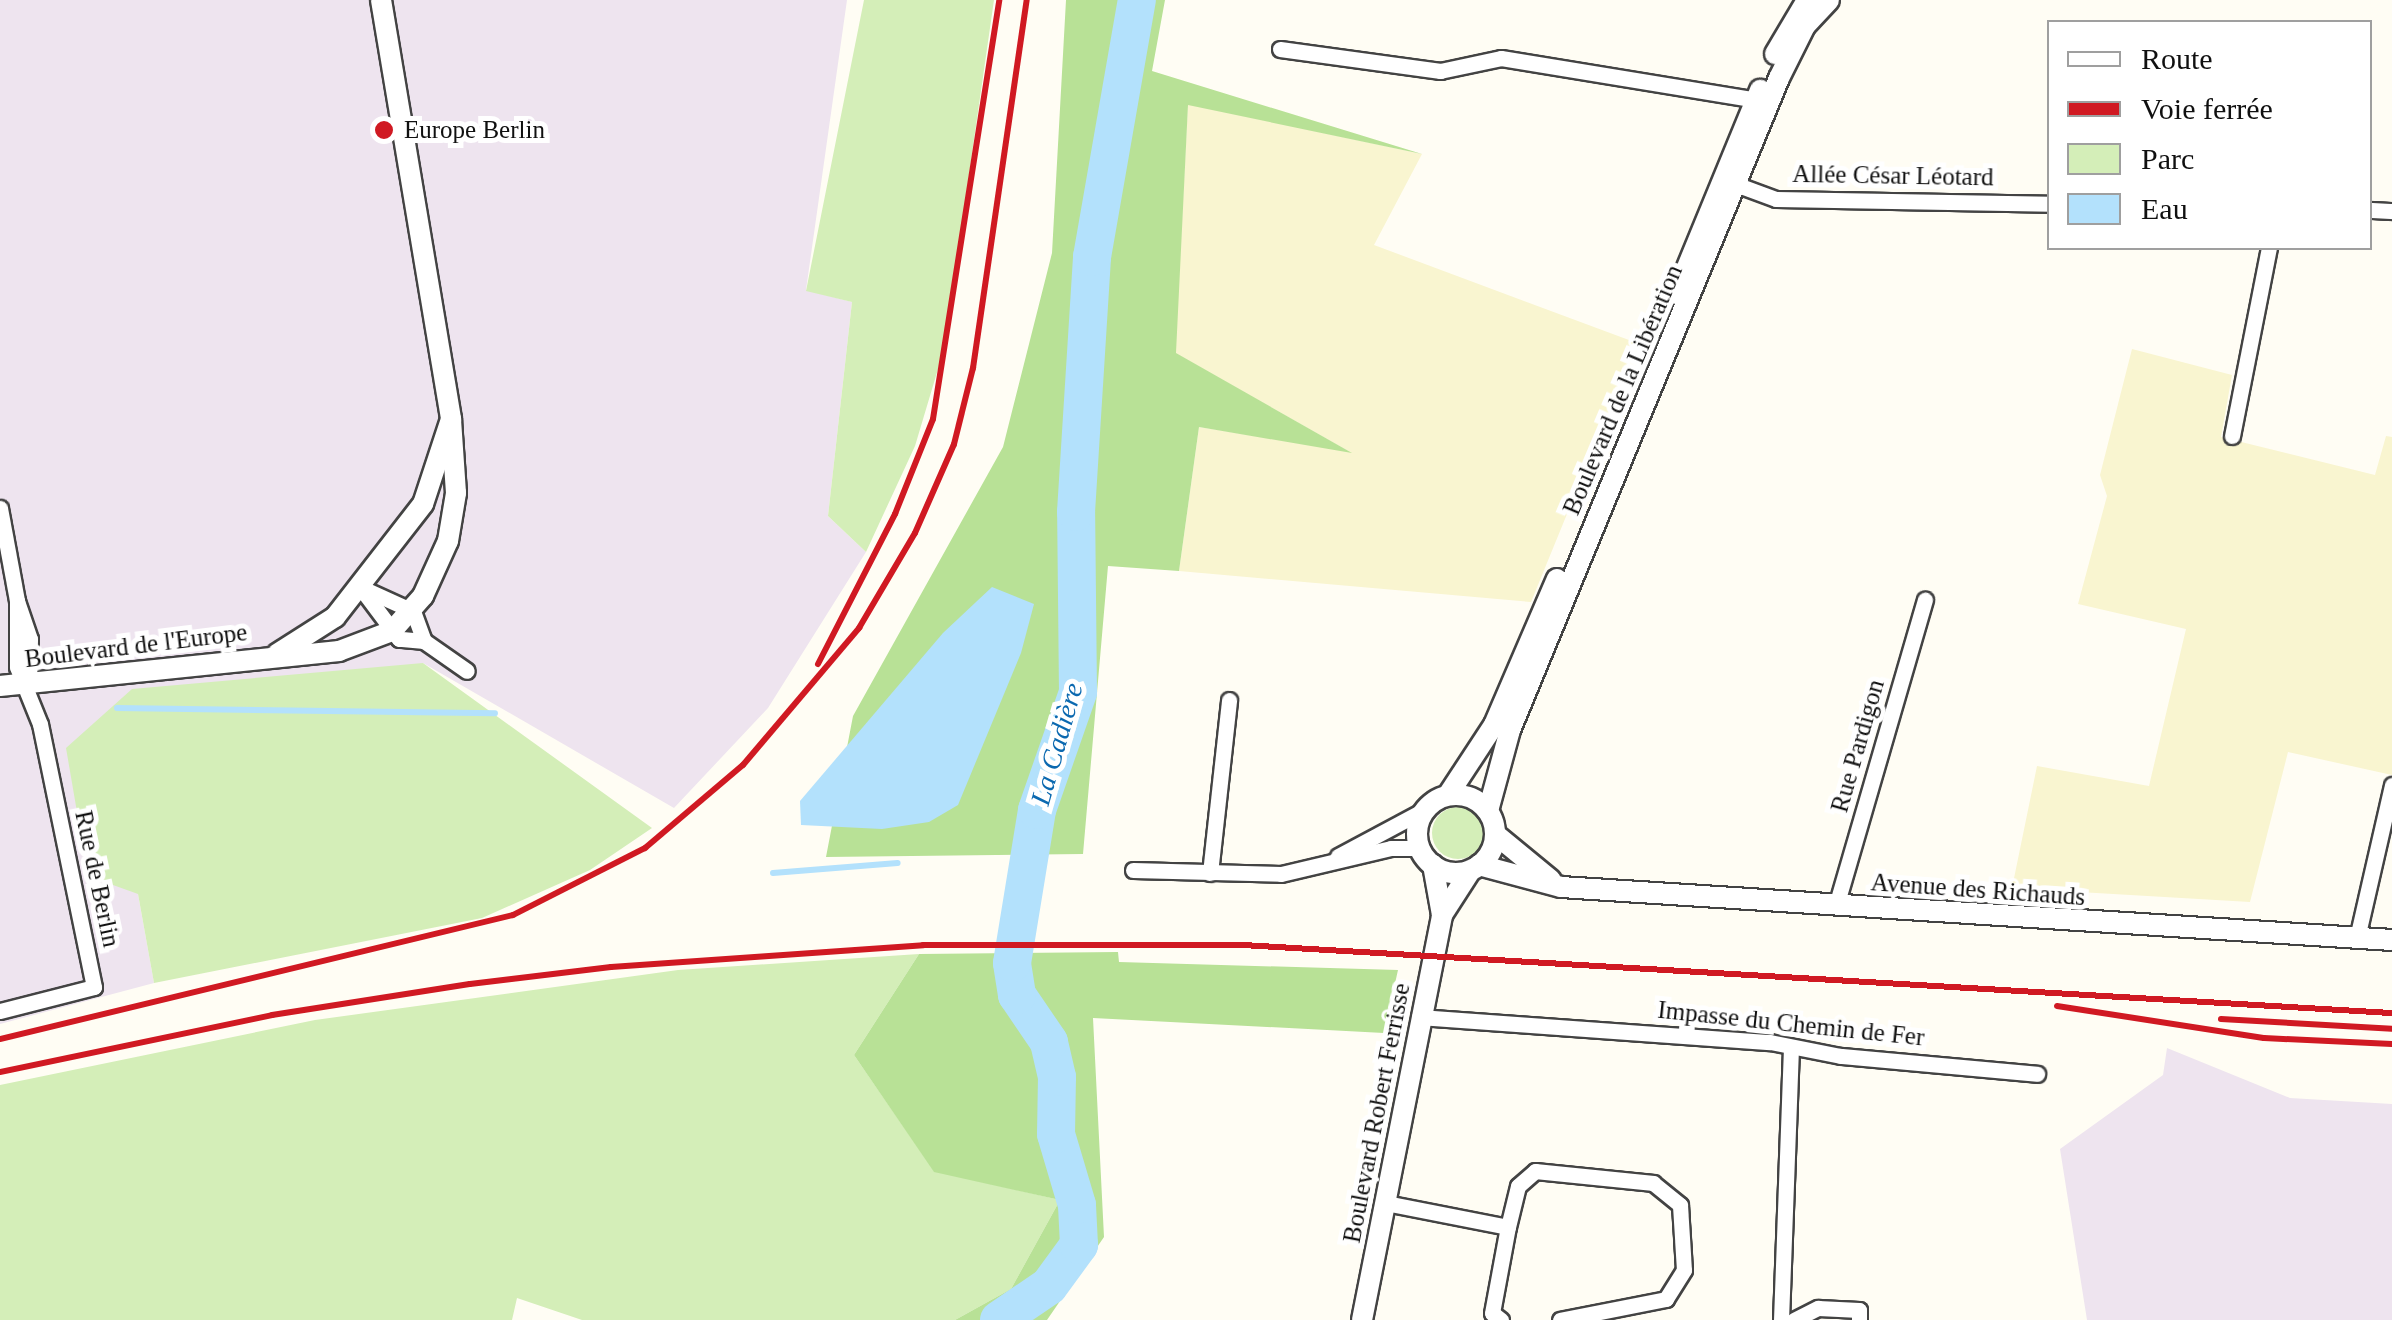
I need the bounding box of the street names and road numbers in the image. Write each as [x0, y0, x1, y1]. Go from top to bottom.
street label: Allée César Léotard [1792, 159, 1994, 193]
street label: Boulevard de la Libération [1557, 260, 1689, 520]
street label: Boulevard de l'Europe [23, 617, 249, 675]
street label: Rue Pardigon [1825, 676, 1891, 816]
street label: Rue de Berlin [68, 808, 126, 950]
street label: Avenue des Richauds [1870, 868, 2086, 912]
street label: Boulevard Robert Ferrisse [1337, 981, 1417, 1245]
street label: Impasse du Chemin de Fer [1656, 995, 1926, 1053]

